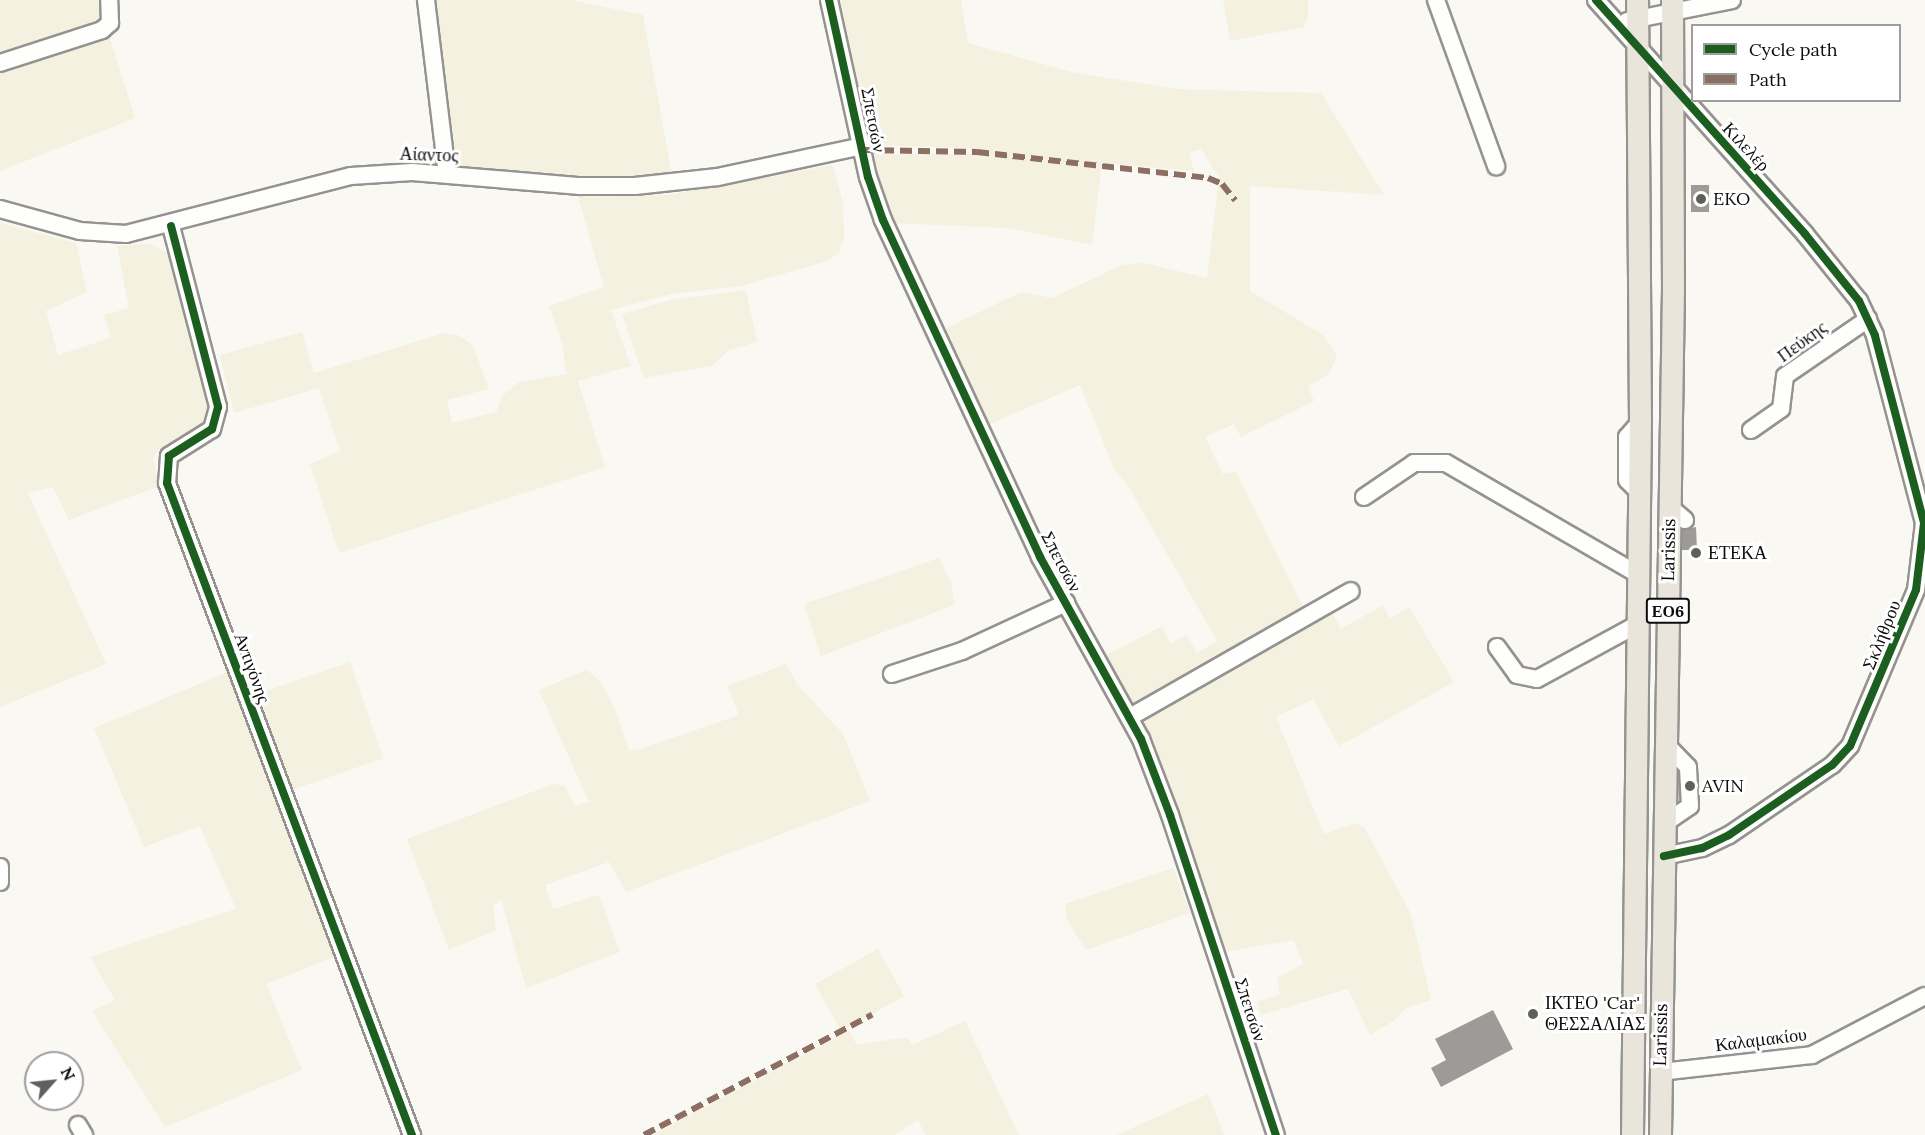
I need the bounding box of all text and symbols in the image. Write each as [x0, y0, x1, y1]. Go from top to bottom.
legend [1691, 24, 1901, 102]
text: Cycle path [1749, 38, 1838, 61]
text: Path [1749, 68, 1787, 91]
street label: Σπετσών [856, 86, 890, 154]
street label: Κιλελέρ [1718, 118, 1774, 176]
street label: Αίαντος [399, 143, 459, 167]
place label: EKO [1713, 188, 1750, 210]
marker: EKO [1694, 192, 1708, 206]
street label: Πεύκης [1773, 317, 1831, 367]
street label: Larissis [1658, 518, 1680, 582]
street label: Σπετσών [1036, 528, 1086, 596]
place label: ΕΤΕΚΑ [1708, 542, 1767, 564]
marker: ΕΤΕΚΑ [1689, 546, 1703, 560]
street label: Σκλήθρου [1858, 597, 1906, 673]
road number: ΕΟ6 [1646, 598, 1690, 624]
street label: Αντιγόνης [229, 630, 275, 706]
place label: AVIN [1702, 775, 1744, 797]
marker: AVIN [1683, 779, 1697, 793]
street label: Σπετσών [1230, 976, 1270, 1044]
place label: ΙΚΤΕΟ 'Car' ΘΕΣΣΑΛΙΑΣ [1545, 993, 1645, 1036]
street label: Larissis [1650, 1003, 1672, 1067]
marker: ΙΚΤΕΟ 'Car' ΘΕΣΣΑΛΙΑΣ [1526, 1007, 1540, 1021]
street label: Καλαμακίου [1714, 1024, 1808, 1056]
north arrow [24, 1051, 84, 1111]
text: N [57, 1064, 80, 1084]

